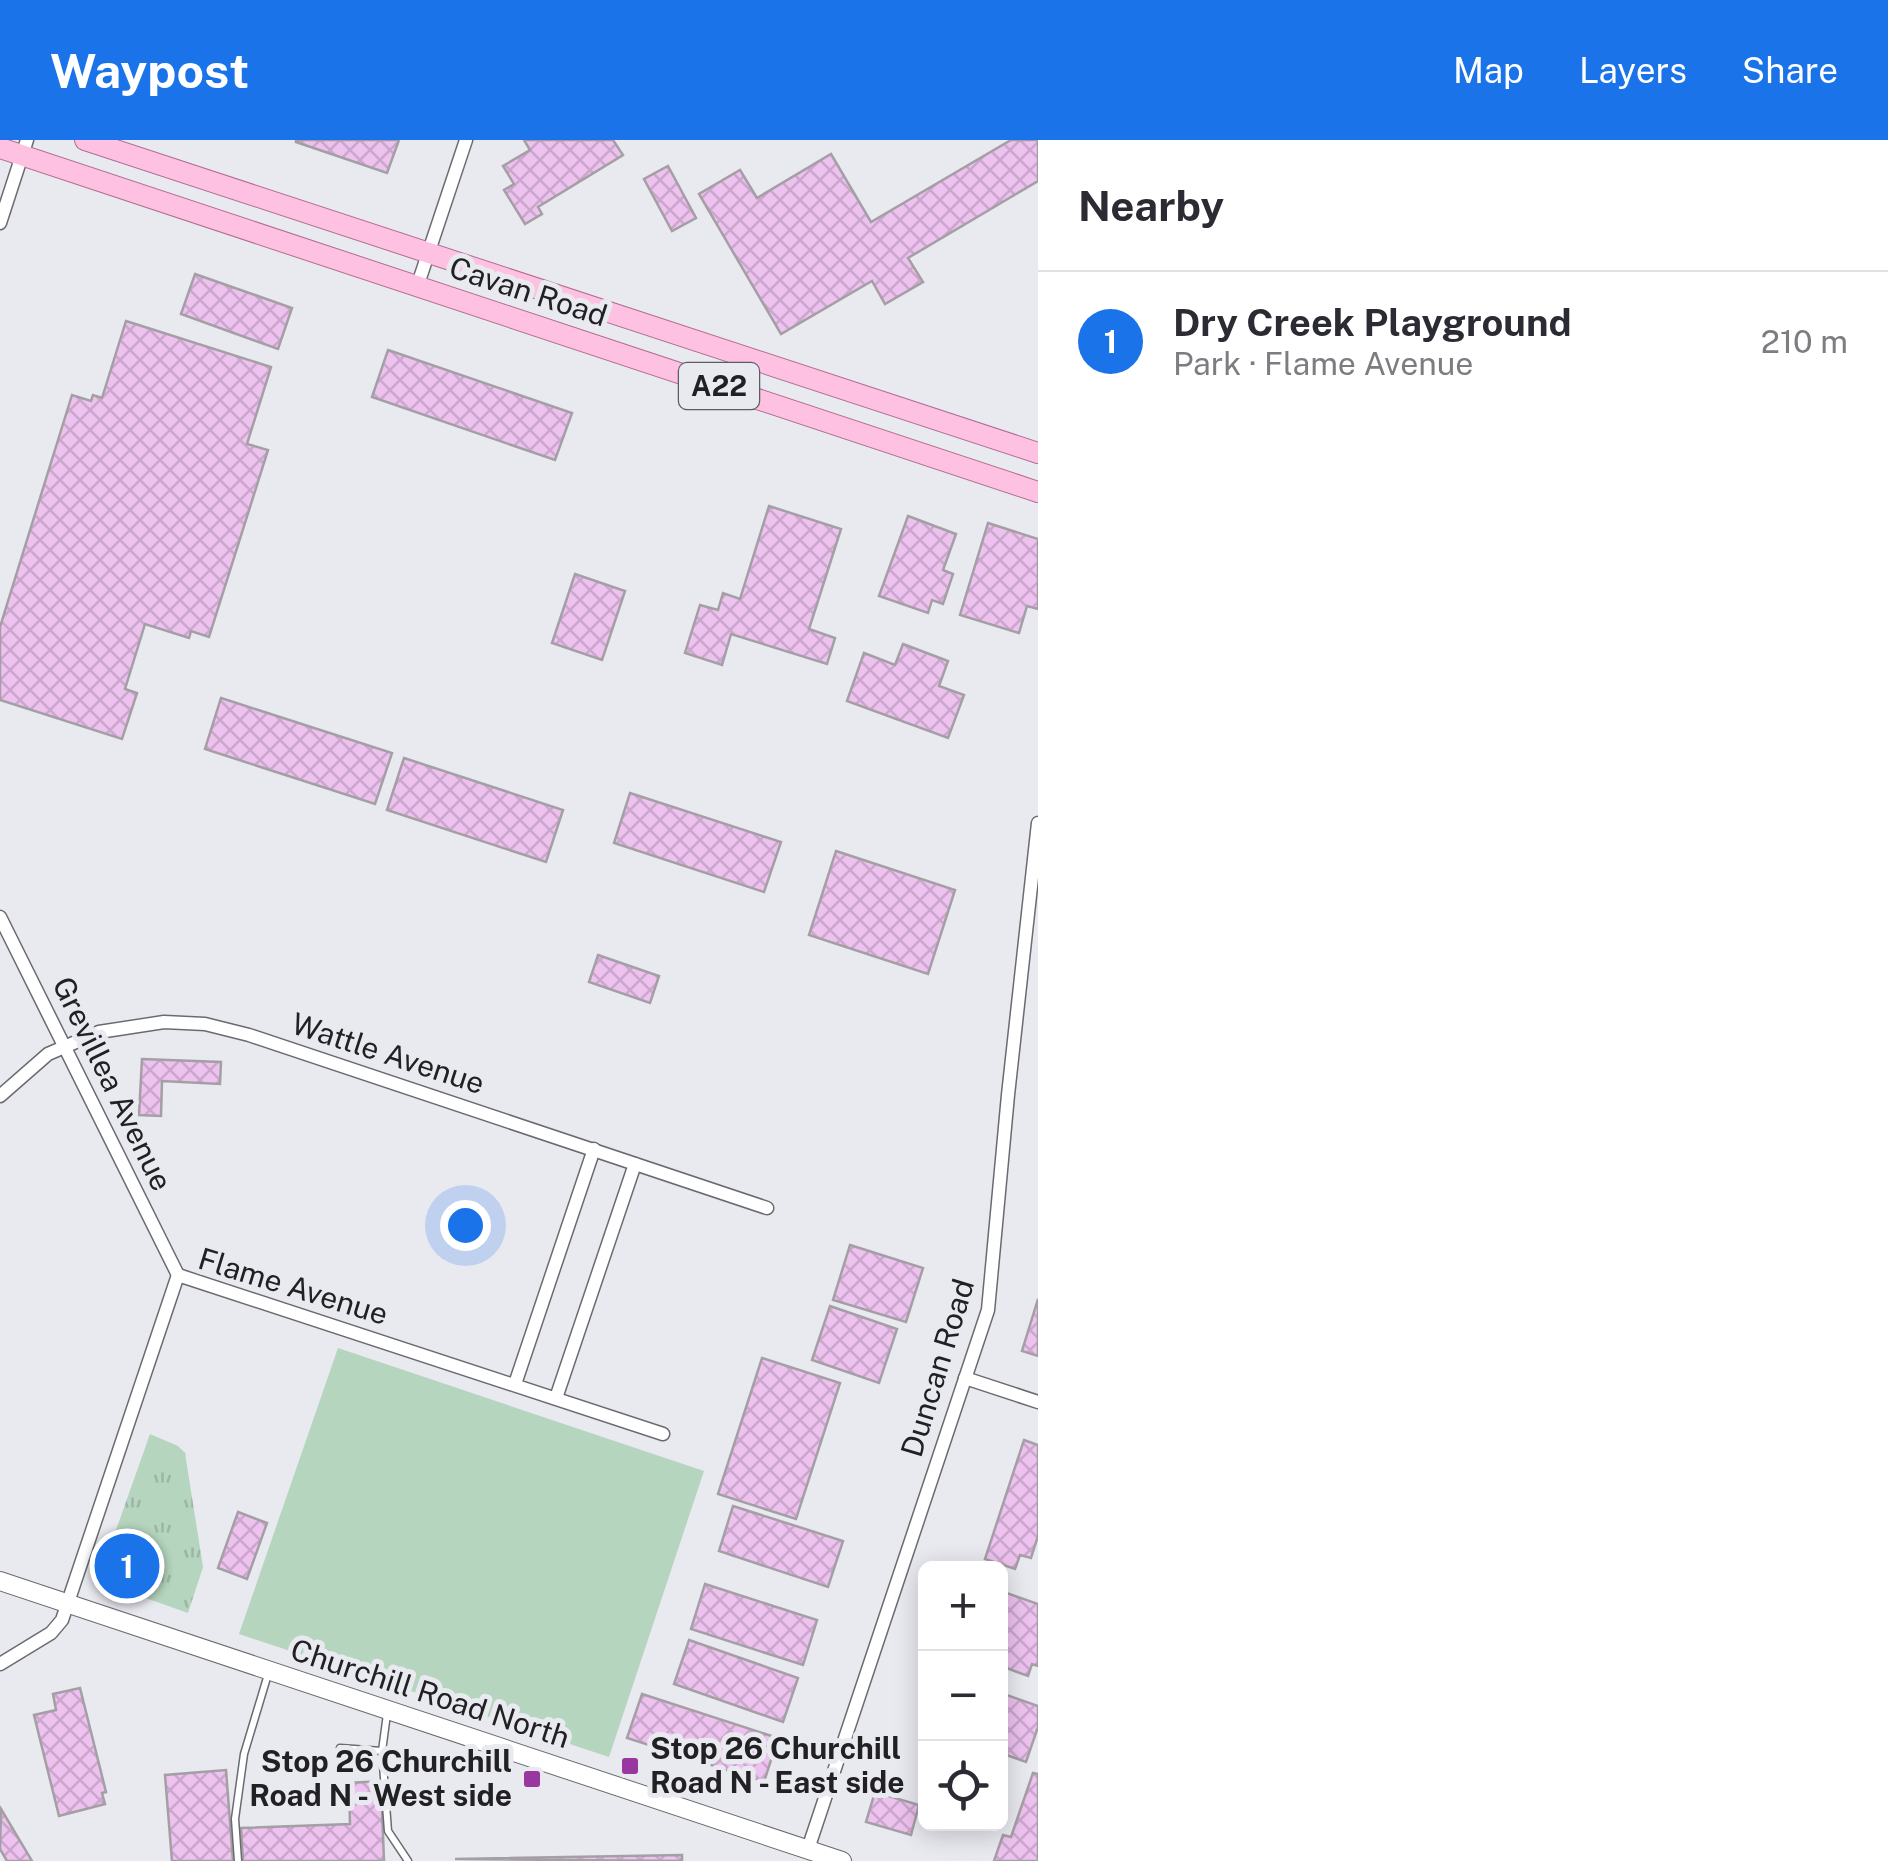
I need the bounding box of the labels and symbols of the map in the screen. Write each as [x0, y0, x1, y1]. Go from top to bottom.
street label: Cavan Road [445, 249, 612, 333]
road number: A22 [679, 363, 759, 409]
street label: Grevillea Avenue [46, 971, 180, 1196]
street label: Wattle Avenue [287, 1005, 489, 1101]
your location [440, 1200, 491, 1251]
street label: Flame Avenue [194, 1240, 392, 1332]
street label: Duncan Road [893, 1274, 981, 1461]
pin: 1 [94, 1528, 160, 1604]
street label: Churchill Road North [286, 1631, 574, 1755]
place label: Stop 26 Churchill Road N - East side [650, 1730, 905, 1800]
place label: Stop 26 Churchill Road N - West side [249, 1743, 512, 1813]
marker: Stop 26 Churchill Road N - East side [619, 1755, 641, 1777]
marker: Stop 26 Churchill Road N - West side [521, 1768, 543, 1790]

